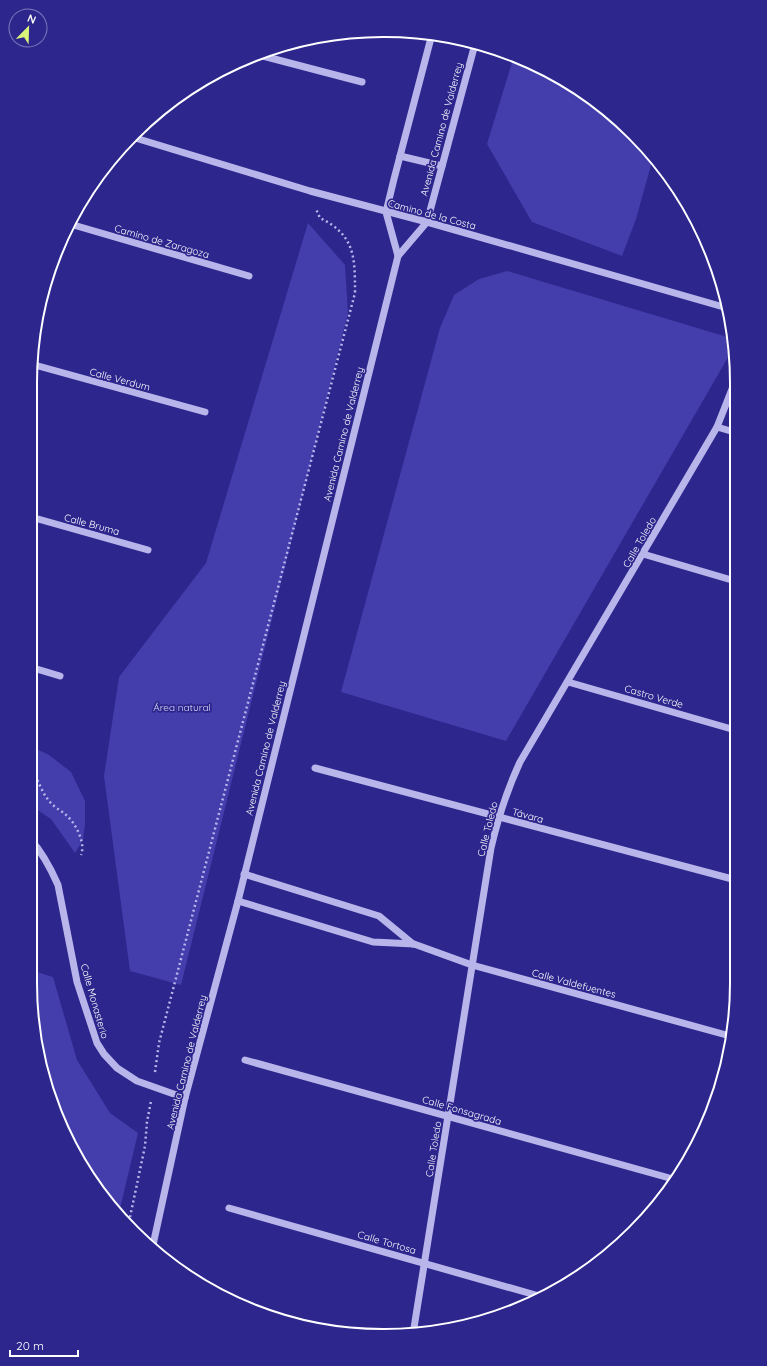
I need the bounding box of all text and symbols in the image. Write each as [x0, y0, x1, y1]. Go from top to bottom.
north arrow [8, 8, 48, 48]
text: N [25, 11, 38, 27]
street label: Avenida Camino de Valderrey [417, 61, 466, 197]
street label: Camino de la Costa [386, 196, 477, 232]
street label: Camino de Zaragoza [113, 222, 211, 261]
street label: Calle Verdum [88, 365, 152, 394]
street label: Avenida Camino de Valderrey [320, 366, 366, 503]
street label: Calle Bruma [63, 511, 121, 538]
street label: Calle Toledo [620, 515, 659, 570]
street label: Avenida Camino de Valderrey [242, 680, 288, 817]
street label: Castro Verde [623, 682, 685, 711]
park label: Área natural [153, 701, 211, 714]
street label: Calle Toledo [474, 800, 501, 858]
street label: Távara [511, 805, 545, 826]
street label: Calle Monasterio [78, 962, 111, 1040]
street label: Calle Valdefuentes [530, 966, 618, 1001]
street label: Avenida Camino de Valderrey [163, 994, 209, 1131]
street label: Calle Fonsagrada [421, 1093, 503, 1128]
street label: Calle Toledo [423, 1120, 444, 1178]
street label: Calle Tortosa [356, 1228, 418, 1257]
scale bar [10, 1332, 78, 1358]
text: 20 m [16, 1338, 44, 1353]

